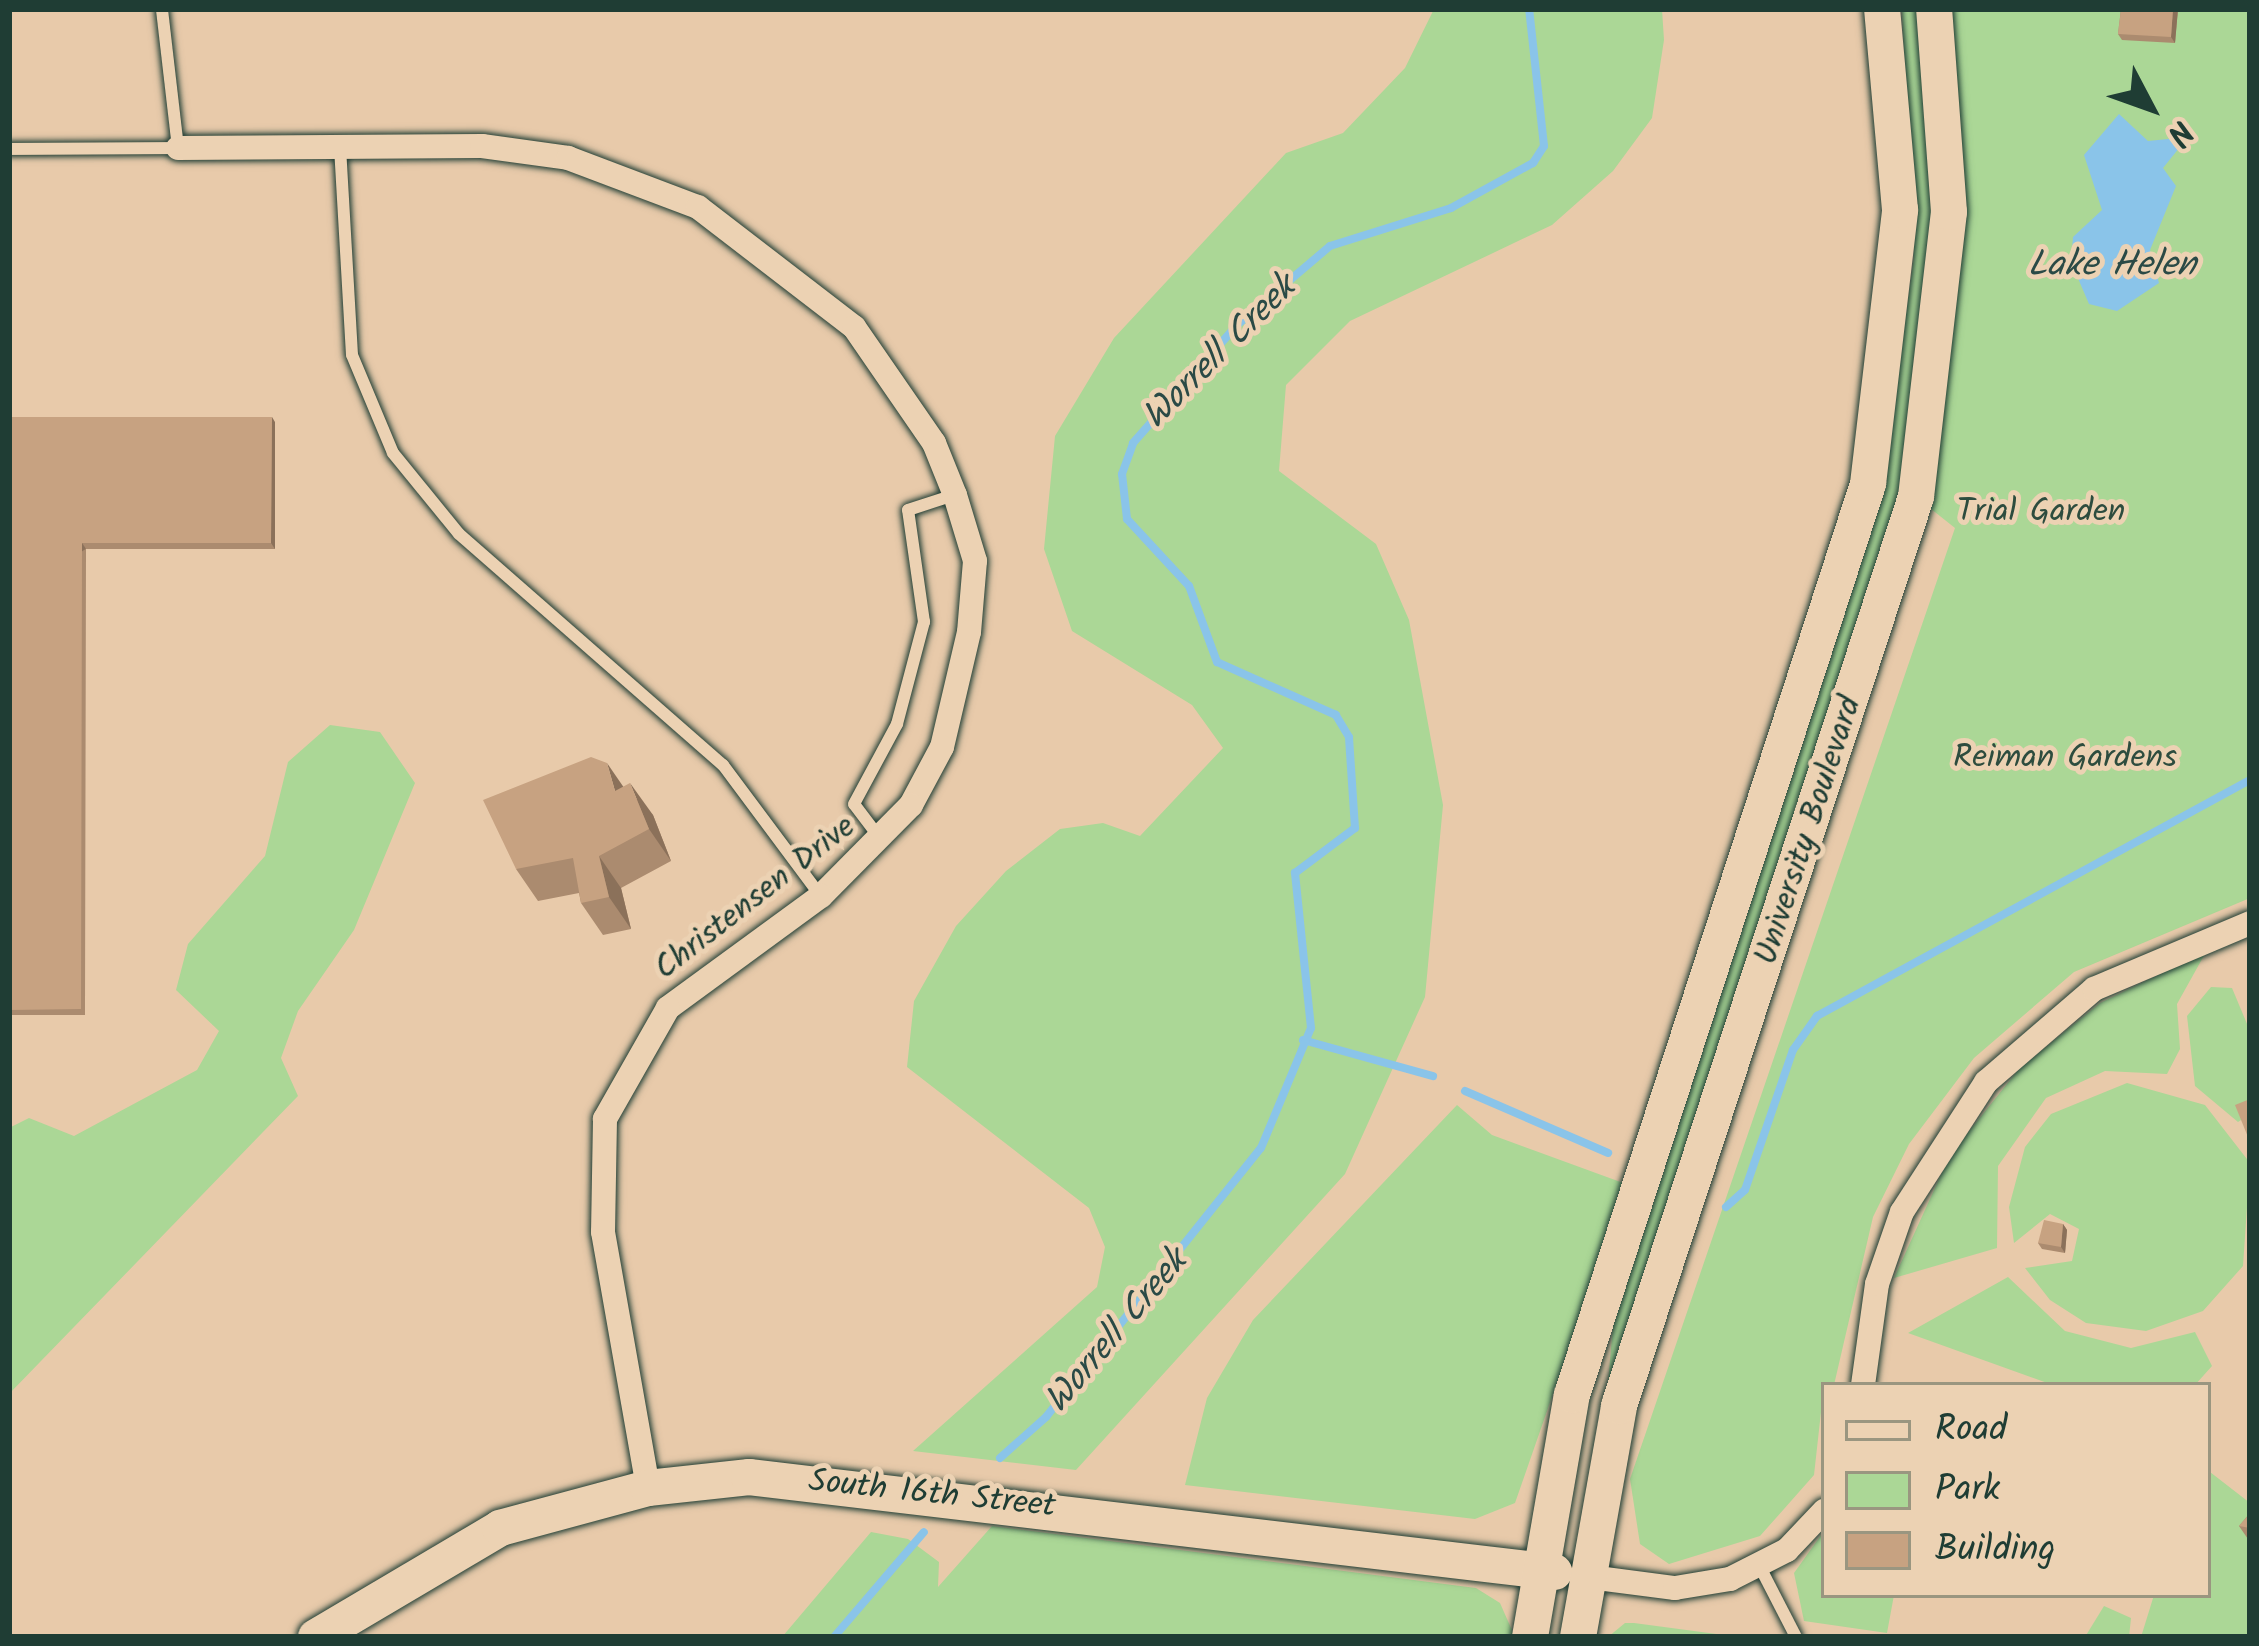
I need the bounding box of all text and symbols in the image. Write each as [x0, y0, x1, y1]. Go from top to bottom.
north arrow [2091, 48, 2211, 168]
text: N [2152, 107, 2205, 157]
water label: Lake Helen [2028, 244, 2196, 288]
water label: Worrell Creek [1134, 267, 1306, 439]
park label: Trial Garden [1957, 493, 2125, 533]
street label: University Boulevard [1748, 692, 1872, 970]
park label: Reiman Gardens [1953, 739, 2177, 779]
street label: Christensen Drive [648, 808, 864, 990]
water label: Worrell Creek [1036, 1242, 1198, 1422]
legend [1821, 1382, 2211, 1598]
text: Road [1935, 1402, 2007, 1459]
street label: South 16th Street [807, 1462, 1057, 1528]
text: Park [1935, 1462, 2000, 1519]
text: Building [1935, 1522, 2055, 1579]

